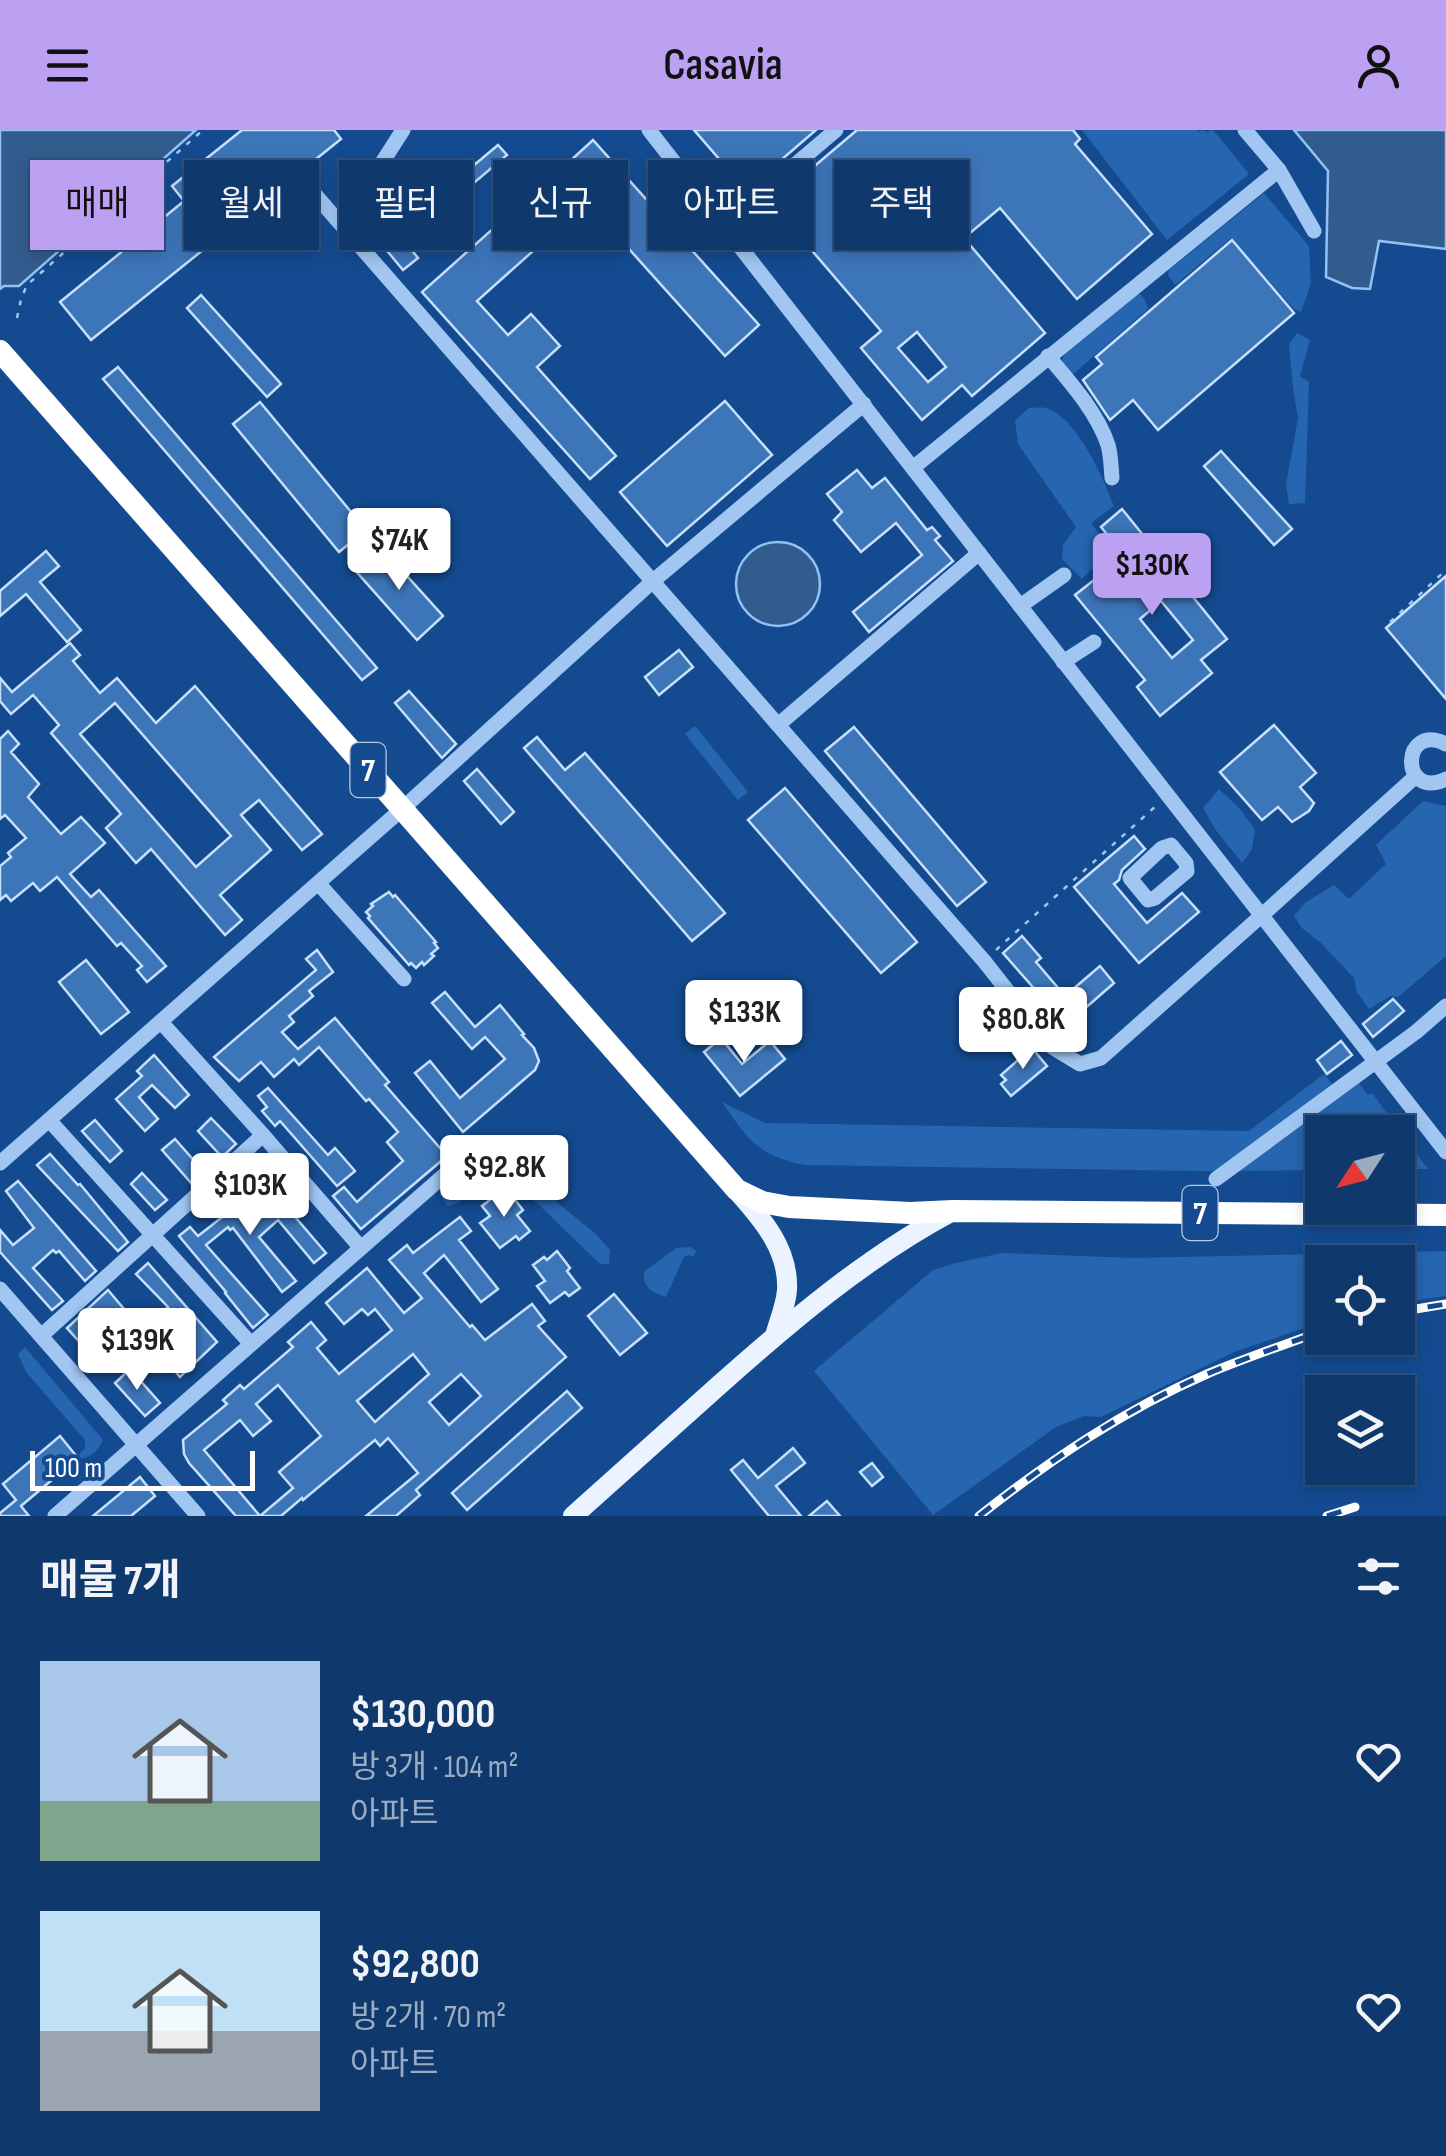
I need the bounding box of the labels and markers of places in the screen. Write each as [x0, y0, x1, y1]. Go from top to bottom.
pin: $74K [340, 508, 458, 593]
pin: $130K [1082, 533, 1222, 618]
pin: $133K [674, 980, 814, 1065]
pin: $80.8K [942, 987, 1104, 1072]
pin: $92.8K [423, 1135, 585, 1220]
pin: $103K [180, 1153, 320, 1238]
pin: $139K [67, 1308, 207, 1393]

